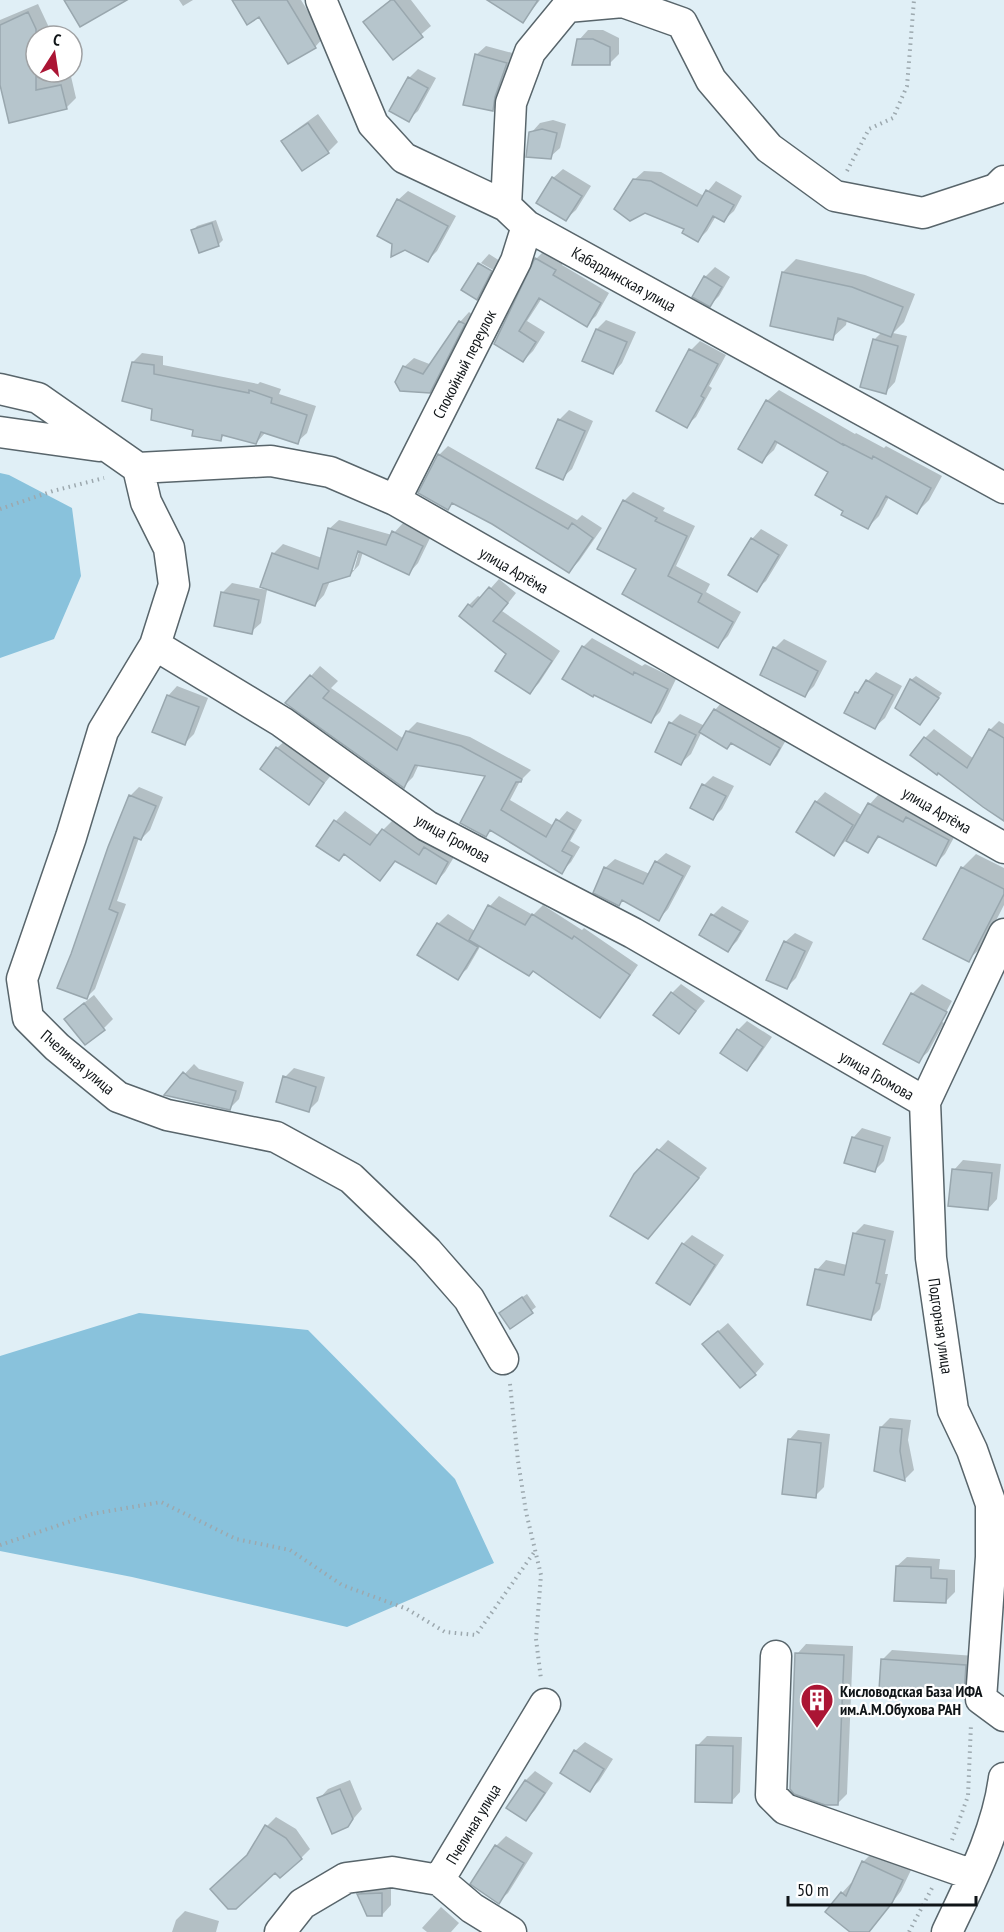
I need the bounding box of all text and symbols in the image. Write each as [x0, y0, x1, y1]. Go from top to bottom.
north arrow [24, 24, 84, 84]
text: С [51, 29, 63, 50]
street label: Кабардинская улица [568, 242, 680, 316]
street label: Спокойный переулок [428, 306, 500, 422]
street label: улица Артёма [476, 542, 552, 598]
street label: улица Артёма [899, 782, 975, 838]
street label: улица Громова [412, 809, 494, 867]
street label: Пчелиная улица [37, 1025, 119, 1099]
street label: улица Громова [836, 1046, 918, 1104]
street label: Подгорная улица [924, 1277, 958, 1375]
place label: Кисловодская База ИФА им.А.М.Обухова РАН [840, 1681, 983, 1719]
building icon: Кисловодская База ИФА им.А.М.Обухова РАН [799, 1682, 835, 1729]
street label: Пчелиная улица [441, 1780, 505, 1868]
scale bar [788, 1869, 976, 1907]
text: 50 m [797, 1878, 829, 1901]

